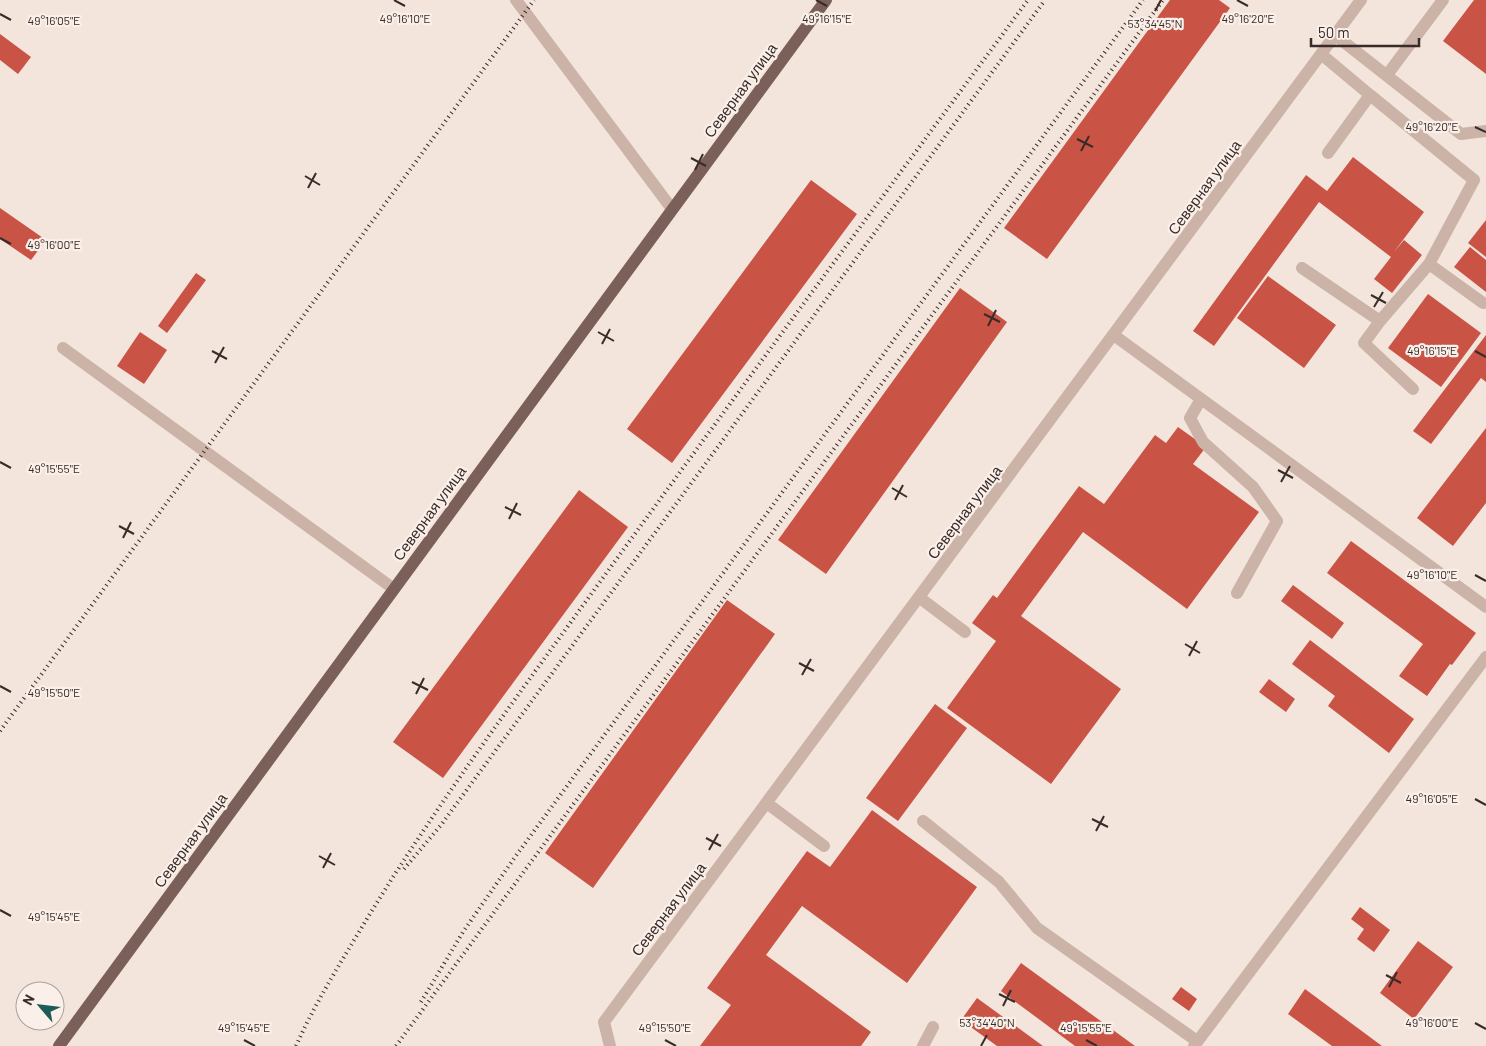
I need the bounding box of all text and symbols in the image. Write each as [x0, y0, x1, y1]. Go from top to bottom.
text: 49°16'10"E [380, 11, 430, 25]
text: 49°16'15"E [802, 11, 852, 25]
text: 49°16'20"E [1221, 11, 1275, 25]
text: 49°16'05"E [28, 13, 80, 27]
scale bar [1311, 15, 1418, 47]
text: 53°34'45"N [1127, 16, 1183, 30]
text: 50 m [1318, 23, 1350, 41]
street label: Северная улица [700, 39, 781, 141]
text: 49°16'20"E [1405, 119, 1459, 133]
street label: Северная улица [1164, 136, 1245, 238]
text: 49°16'00"E [27, 237, 81, 251]
text: 49°16'15"E [1407, 343, 1457, 357]
text: 49°15'55"E [28, 461, 80, 475]
street label: Северная улица [923, 461, 1005, 562]
street label: Северная улица [389, 462, 470, 564]
text: 49°16'10"E [1407, 567, 1457, 581]
text: 49°15'50"E [28, 685, 80, 699]
street label: Северная улица [150, 789, 231, 891]
text: 49°16'05"E [1406, 791, 1458, 805]
street label: Северная улица [627, 858, 709, 959]
text: 49°15'45"E [28, 909, 80, 923]
north arrow [15, 981, 65, 1031]
text: N [18, 992, 38, 1008]
text: 53°34'40"N [959, 1015, 1015, 1029]
text: 49°16'00"E [1405, 1015, 1459, 1029]
text: 49°15'45"E [218, 1020, 270, 1034]
text: 49°15'50"E [639, 1020, 691, 1034]
text: 49°15'55"E [1060, 1020, 1112, 1034]

